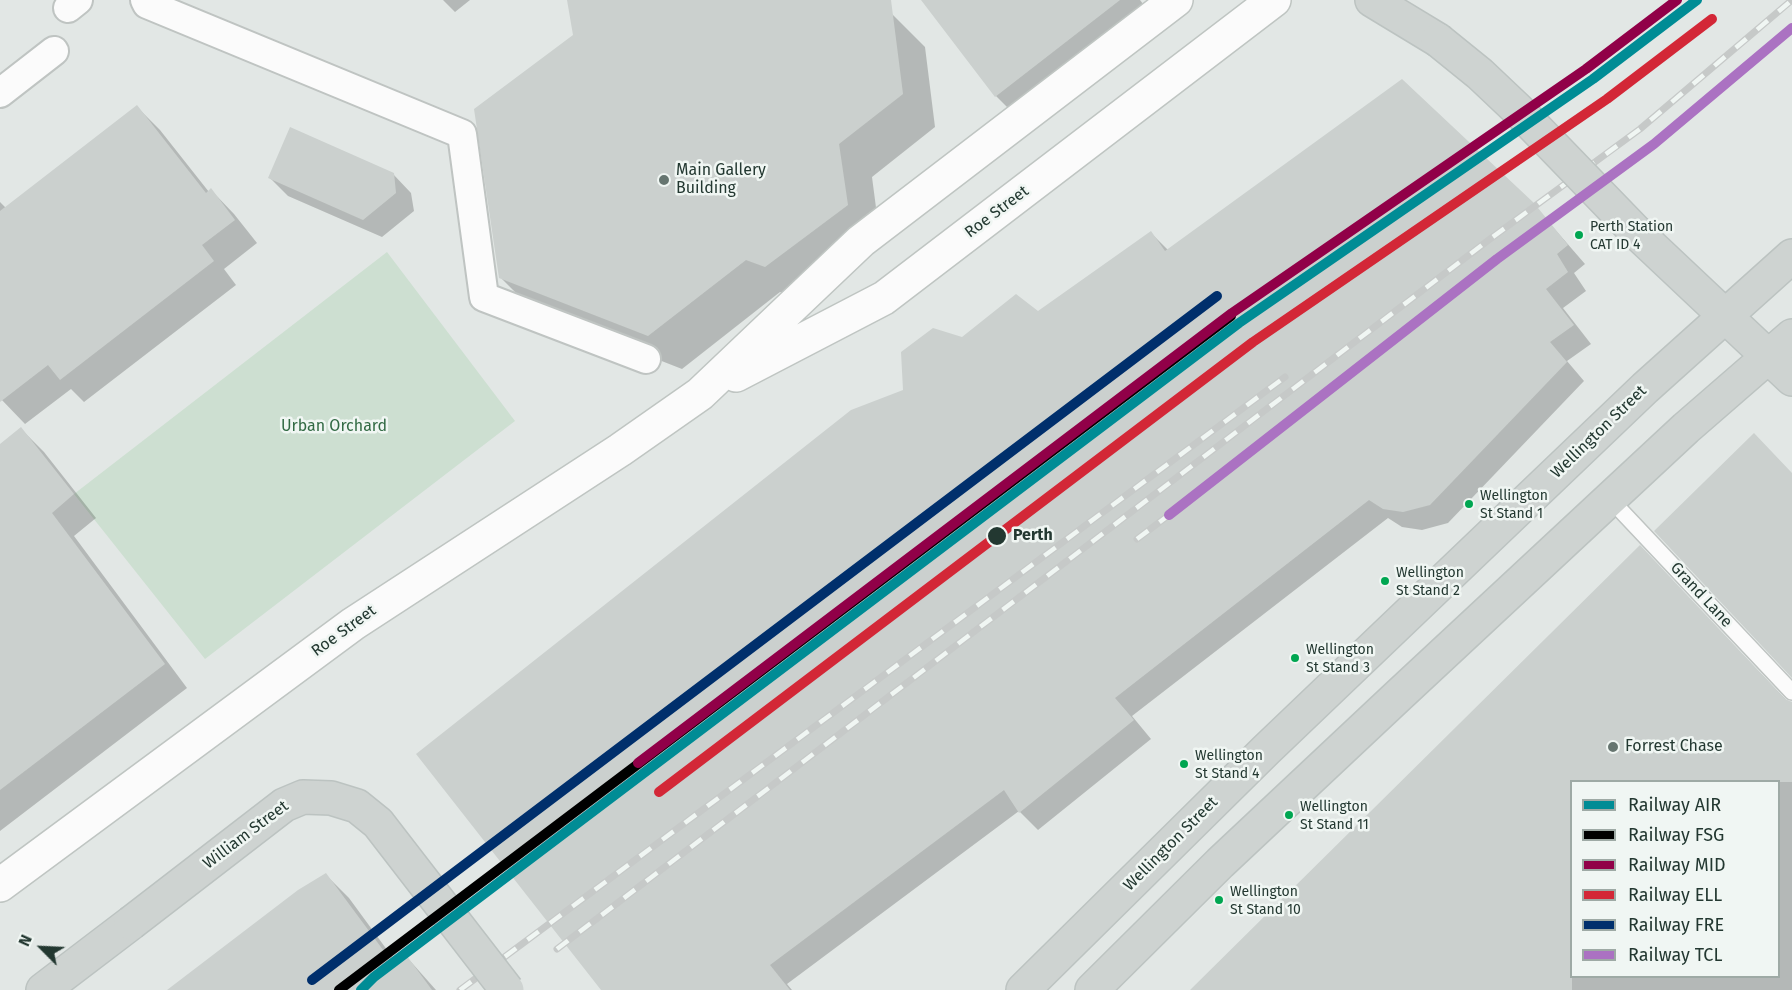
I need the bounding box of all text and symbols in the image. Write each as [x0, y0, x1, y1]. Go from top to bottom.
place label: Main Gallery Building [676, 161, 766, 199]
marker: Main Gallery Building [657, 173, 671, 187]
street label: Roe Street [961, 182, 1033, 242]
place label: Perth Station CAT ID 4 [1590, 219, 1673, 252]
marker: Perth Station CAT ID 4 [1573, 229, 1585, 241]
street label: Wellington Street [1547, 382, 1651, 482]
park label: Urban Orchard [281, 417, 387, 437]
place label: Wellington St Stand 1 [1480, 488, 1548, 520]
marker: Wellington St Stand 1 [1463, 498, 1475, 510]
marker: Perth [986, 525, 1008, 547]
place label: Perth [1013, 526, 1053, 546]
street label: Grand Lane [1666, 558, 1736, 632]
place label: Wellington St Stand 2 [1396, 565, 1464, 598]
marker: Wellington St Stand 2 [1379, 575, 1391, 587]
street label: Roe Street [308, 601, 380, 661]
place label: Wellington St Stand 3 [1306, 642, 1374, 674]
marker: Wellington St Stand 3 [1289, 652, 1301, 664]
place label: Forrest Chase [1625, 737, 1723, 757]
marker: Forrest Chase [1606, 740, 1620, 754]
place label: Wellington St Stand 4 [1195, 748, 1263, 780]
marker: Wellington St Stand 4 [1178, 758, 1190, 770]
legend [1570, 780, 1780, 978]
street label: Wellington Street [1120, 793, 1222, 895]
text: Railway AIR [1628, 794, 1721, 816]
street label: William Street [200, 797, 292, 873]
place label: Wellington St Stand 11 [1300, 799, 1369, 832]
marker: Wellington St Stand 11 [1283, 809, 1295, 821]
text: Railway FSG [1628, 824, 1724, 846]
text: Railway MID [1628, 854, 1726, 876]
place label: Wellington St Stand 10 [1230, 884, 1301, 916]
text: Railway ELL [1628, 884, 1722, 906]
marker: Wellington St Stand 10 [1213, 894, 1225, 906]
text: Railway FRE [1628, 914, 1724, 936]
north arrow [12, 918, 72, 978]
text: N [14, 932, 36, 949]
text: Railway TCL [1628, 944, 1722, 966]

